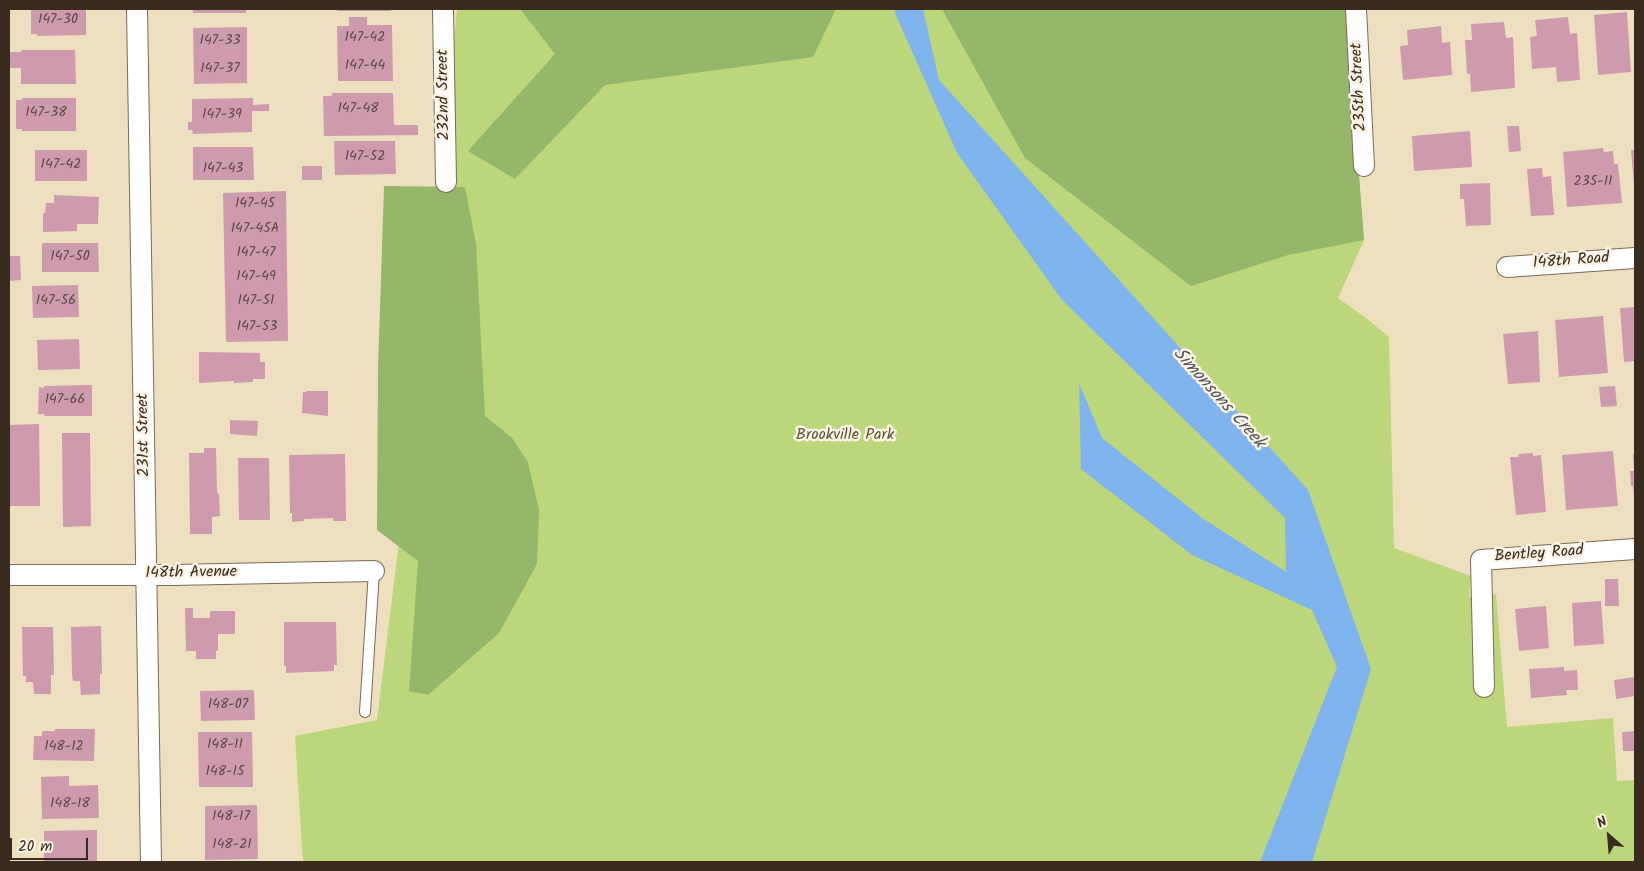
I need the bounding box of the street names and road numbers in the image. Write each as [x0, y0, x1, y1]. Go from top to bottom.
street label: 235th Street [1348, 42, 1372, 132]
street label: 232nd Street [435, 49, 455, 141]
street label: 148th Road [1532, 250, 1610, 274]
street label: 231st Street [135, 393, 155, 477]
street label: Bentley Road [1494, 542, 1584, 568]
street label: 148th Avenue [145, 564, 237, 584]

